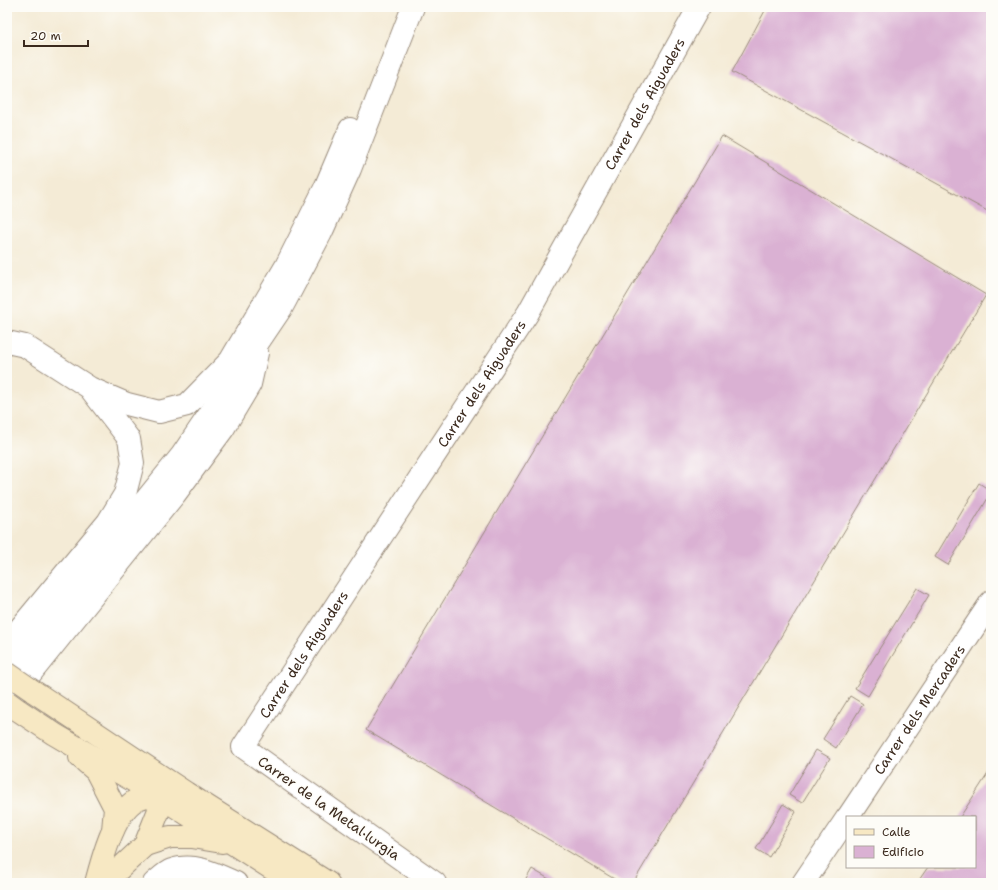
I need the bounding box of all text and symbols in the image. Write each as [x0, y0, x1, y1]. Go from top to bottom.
scale bar [24, 22, 88, 48]
text: 20 m [30, 28, 61, 44]
street label: Carrer dels Aiguaders [601, 35, 689, 173]
street label: Carrer dels Aiguaders [433, 316, 530, 451]
street label: Carrer dels Aiguaders [255, 587, 352, 722]
street label: Carrer dels Mercaders [870, 641, 969, 778]
street label: Carrer de la Metal·lurgia [254, 752, 404, 864]
legend [846, 816, 976, 868]
text: Calle [882, 824, 911, 840]
text: Edificio [882, 844, 924, 860]

